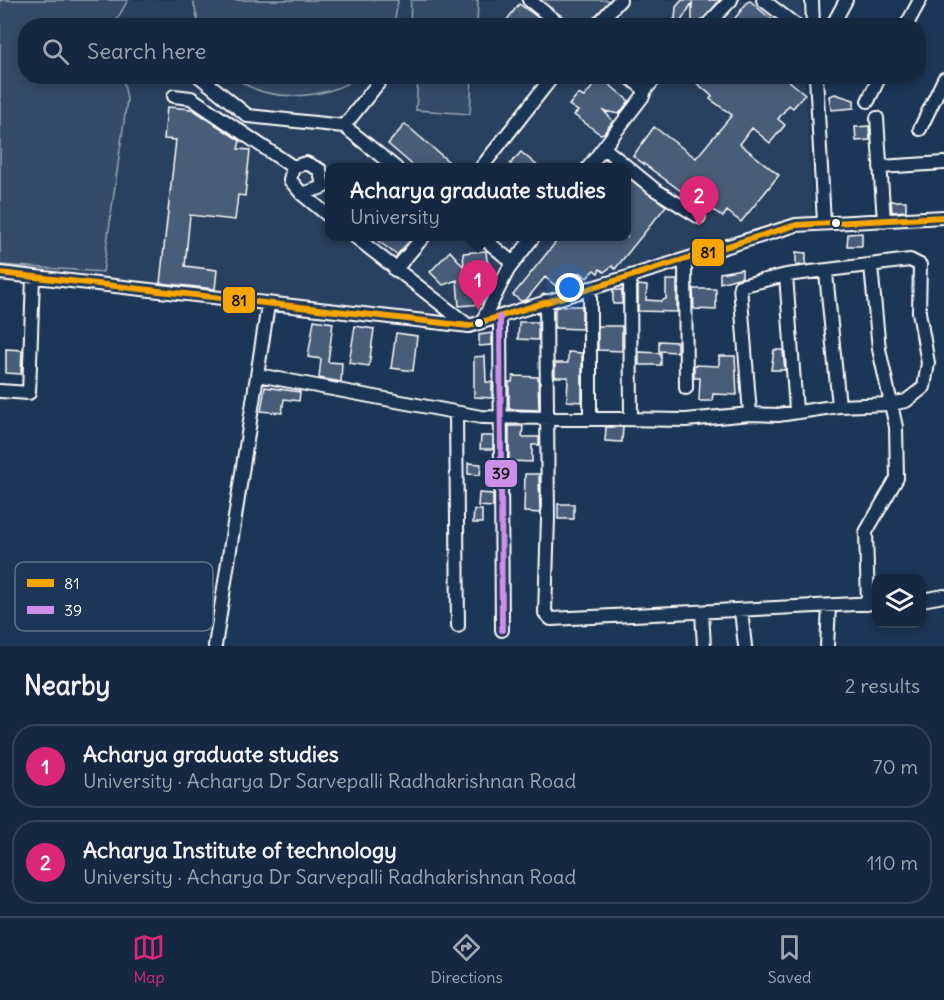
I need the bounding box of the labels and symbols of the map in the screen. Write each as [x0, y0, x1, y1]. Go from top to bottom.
pin: 2 [680, 176, 718, 226]
unlabelled marker [830, 217, 842, 229]
line badge: 81 [691, 238, 725, 267]
text: 81 [700, 242, 716, 262]
pin: 1 [458, 260, 498, 310]
your location [555, 273, 584, 302]
line badge: 81 [222, 286, 256, 314]
text: 81 [231, 290, 247, 310]
unlabelled marker [473, 317, 485, 329]
line badge: 39 [484, 459, 518, 488]
text: 39 [492, 463, 510, 483]
legend [15, 562, 213, 631]
text: 81 [64, 573, 80, 593]
text: 39 [64, 600, 82, 620]

